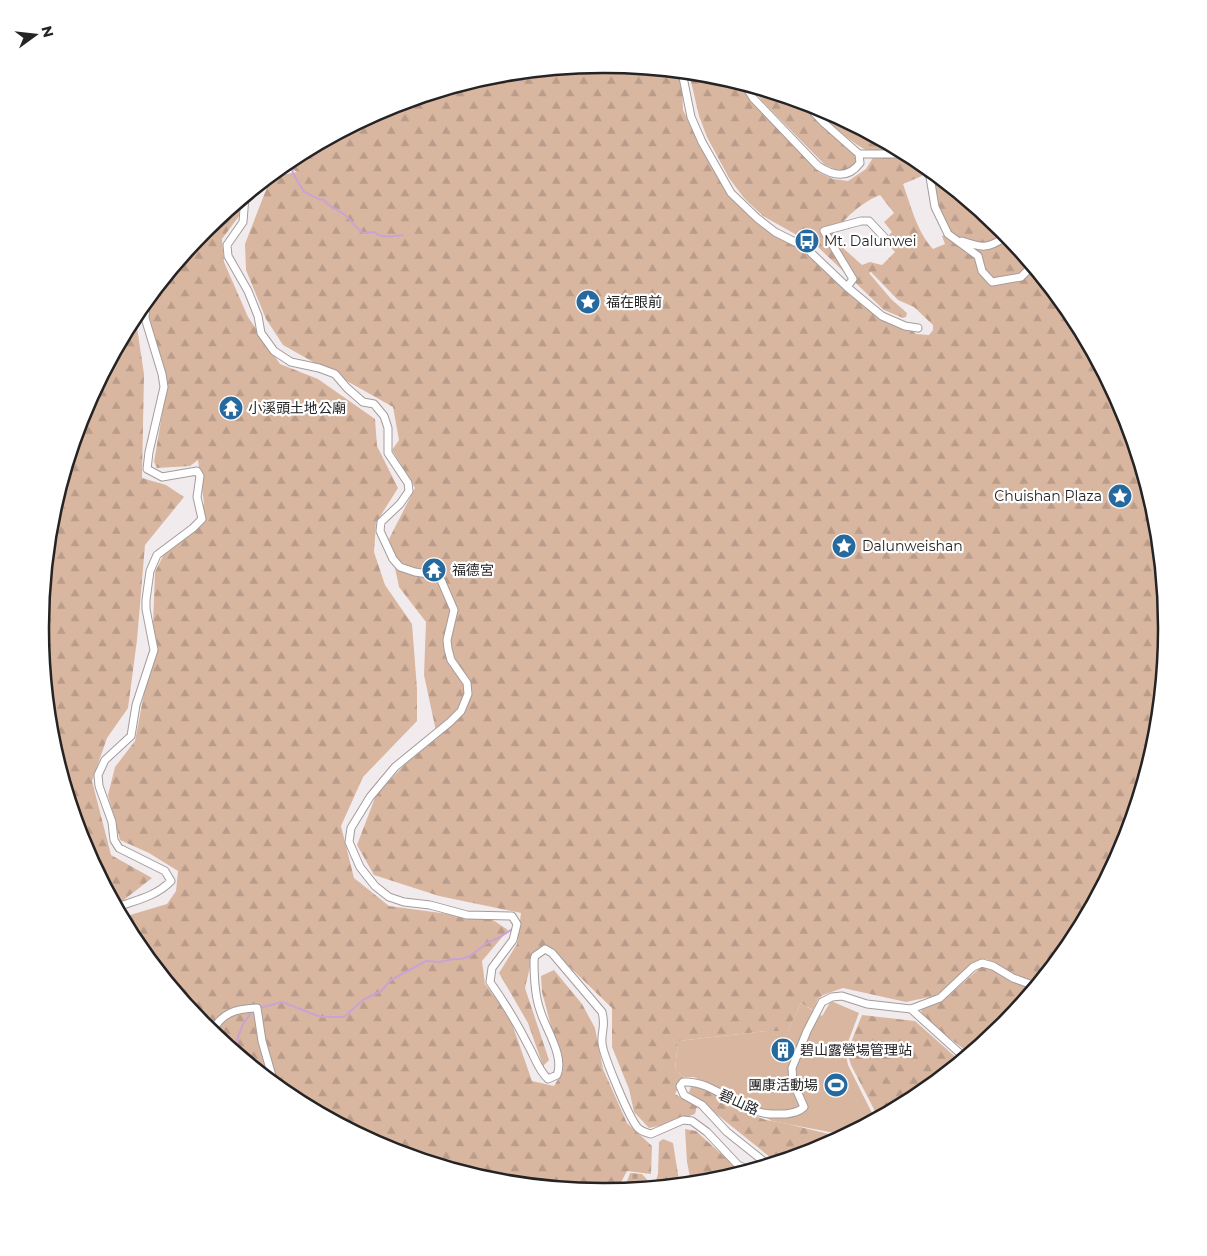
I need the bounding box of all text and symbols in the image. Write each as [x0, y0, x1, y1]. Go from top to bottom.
north arrow [10, 10, 60, 60]
text: N [37, 24, 58, 39]
bus stop icon: Mt. Dalunwei [794, 228, 820, 254]
place label: Mt. Dalunwei [824, 232, 916, 250]
place icon: 福在眼前 [575, 289, 601, 315]
place label: 福在眼前 [606, 293, 662, 311]
temple icon: 小溪頭土地公廟 [218, 395, 244, 421]
place label: 小溪頭土地公廟 [248, 399, 346, 417]
place icon: Chuishan Plaza [1107, 483, 1133, 509]
place label: Chuishan Plaza [994, 487, 1102, 505]
place icon: Dalunweishan [831, 533, 857, 559]
place label: Dalunweishan [862, 537, 963, 555]
temple icon: 福德宮 [421, 557, 447, 583]
place label: 福德宮 [452, 561, 494, 579]
building icon: 碧山露營場管理站 [770, 1037, 796, 1063]
place label: 碧山露營場管理站 [800, 1041, 912, 1059]
sports icon: 團康活動場 [823, 1072, 849, 1098]
place label: 團康活動場 [748, 1076, 818, 1094]
street label: 碧山路 [716, 1085, 762, 1119]

